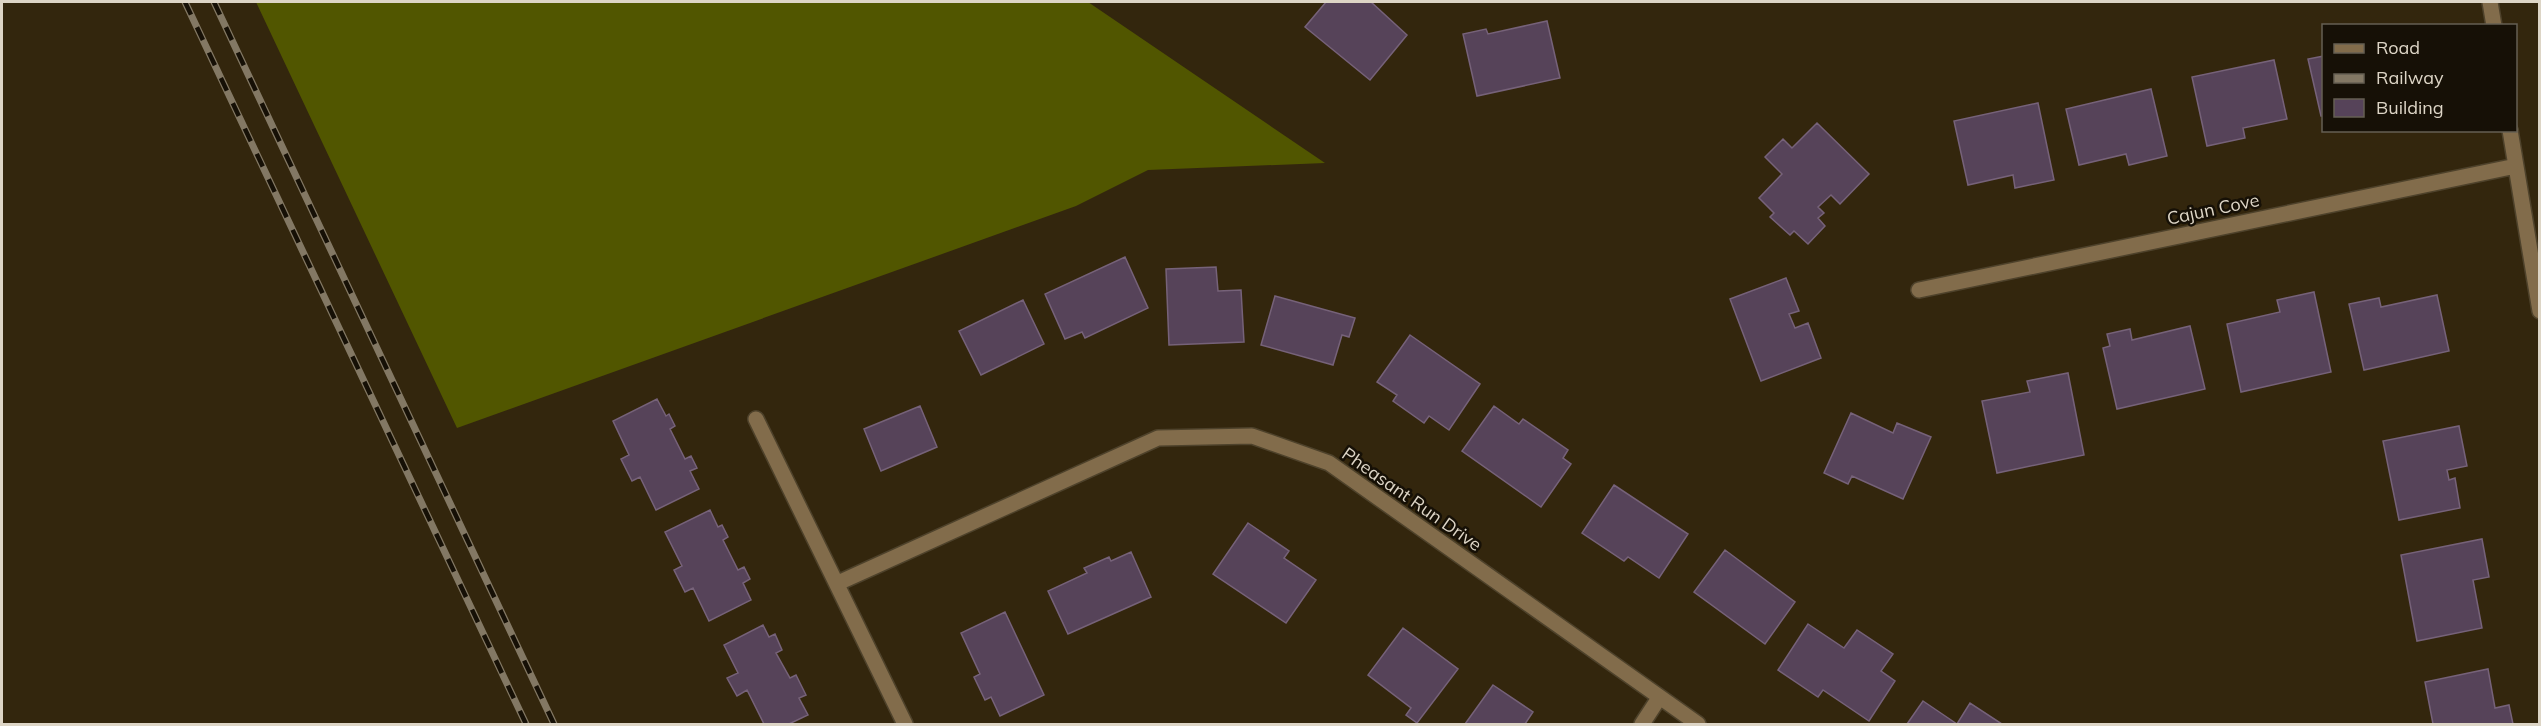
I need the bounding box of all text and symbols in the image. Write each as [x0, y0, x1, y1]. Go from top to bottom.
legend [2322, 24, 2517, 132]
text: Road [2376, 36, 2420, 59]
text: Railway [2376, 66, 2444, 89]
text: Building [2376, 96, 2444, 119]
street label: Cajun Cove [2165, 188, 2261, 230]
street label: Pheasant Run Drive [1338, 442, 1486, 556]

